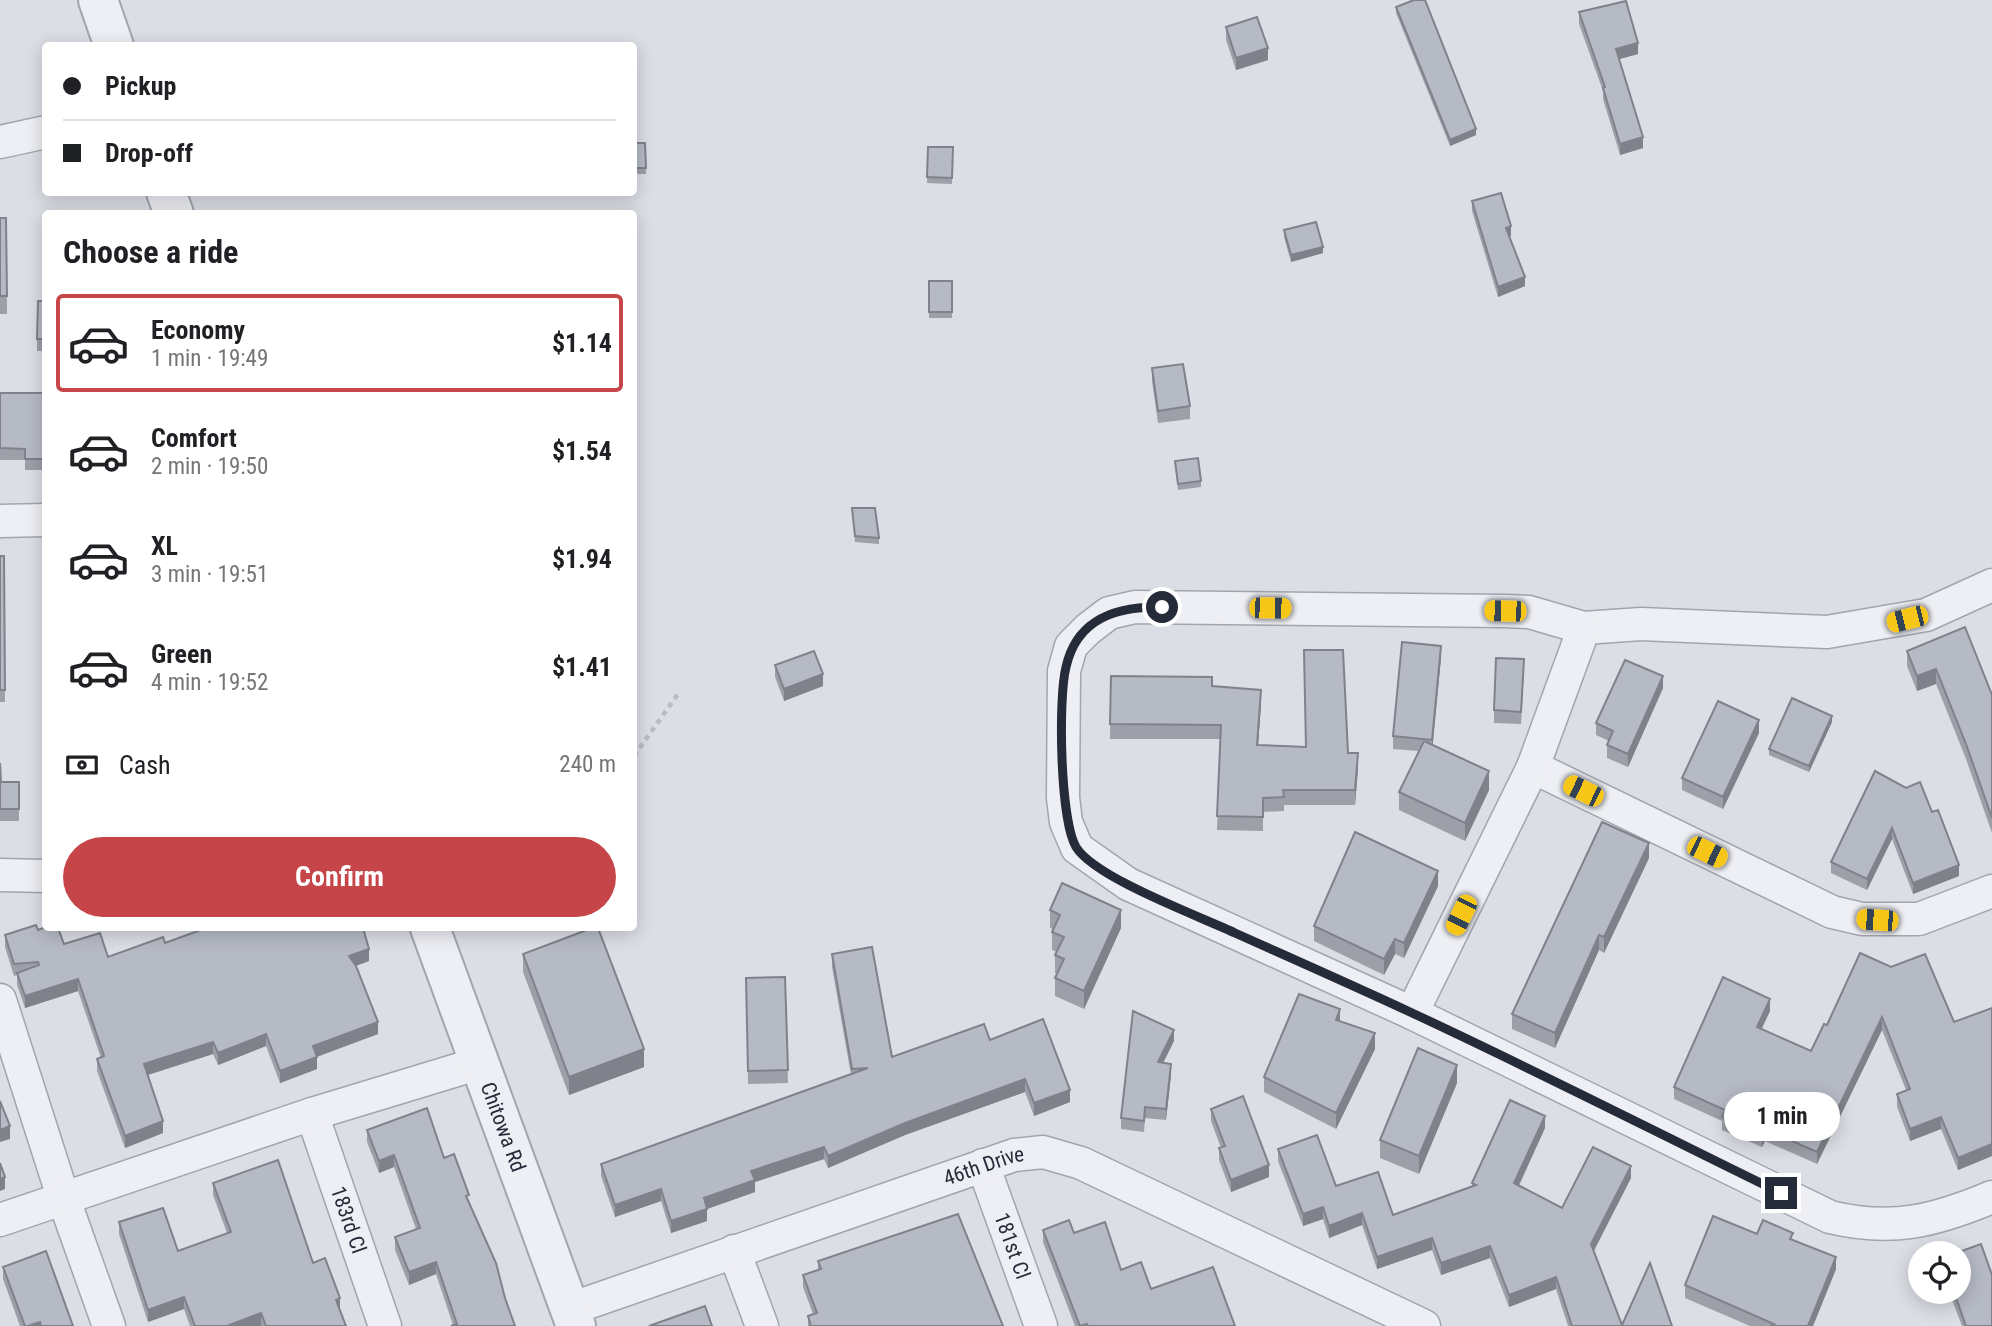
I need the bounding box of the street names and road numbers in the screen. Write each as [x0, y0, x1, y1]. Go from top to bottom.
street label: Chitowa Rd [476, 1079, 530, 1175]
street label: 46th Drive [940, 1142, 1025, 1191]
street label: 183rd Cl [326, 1183, 371, 1257]
street label: 181st Cl [989, 1210, 1035, 1282]

